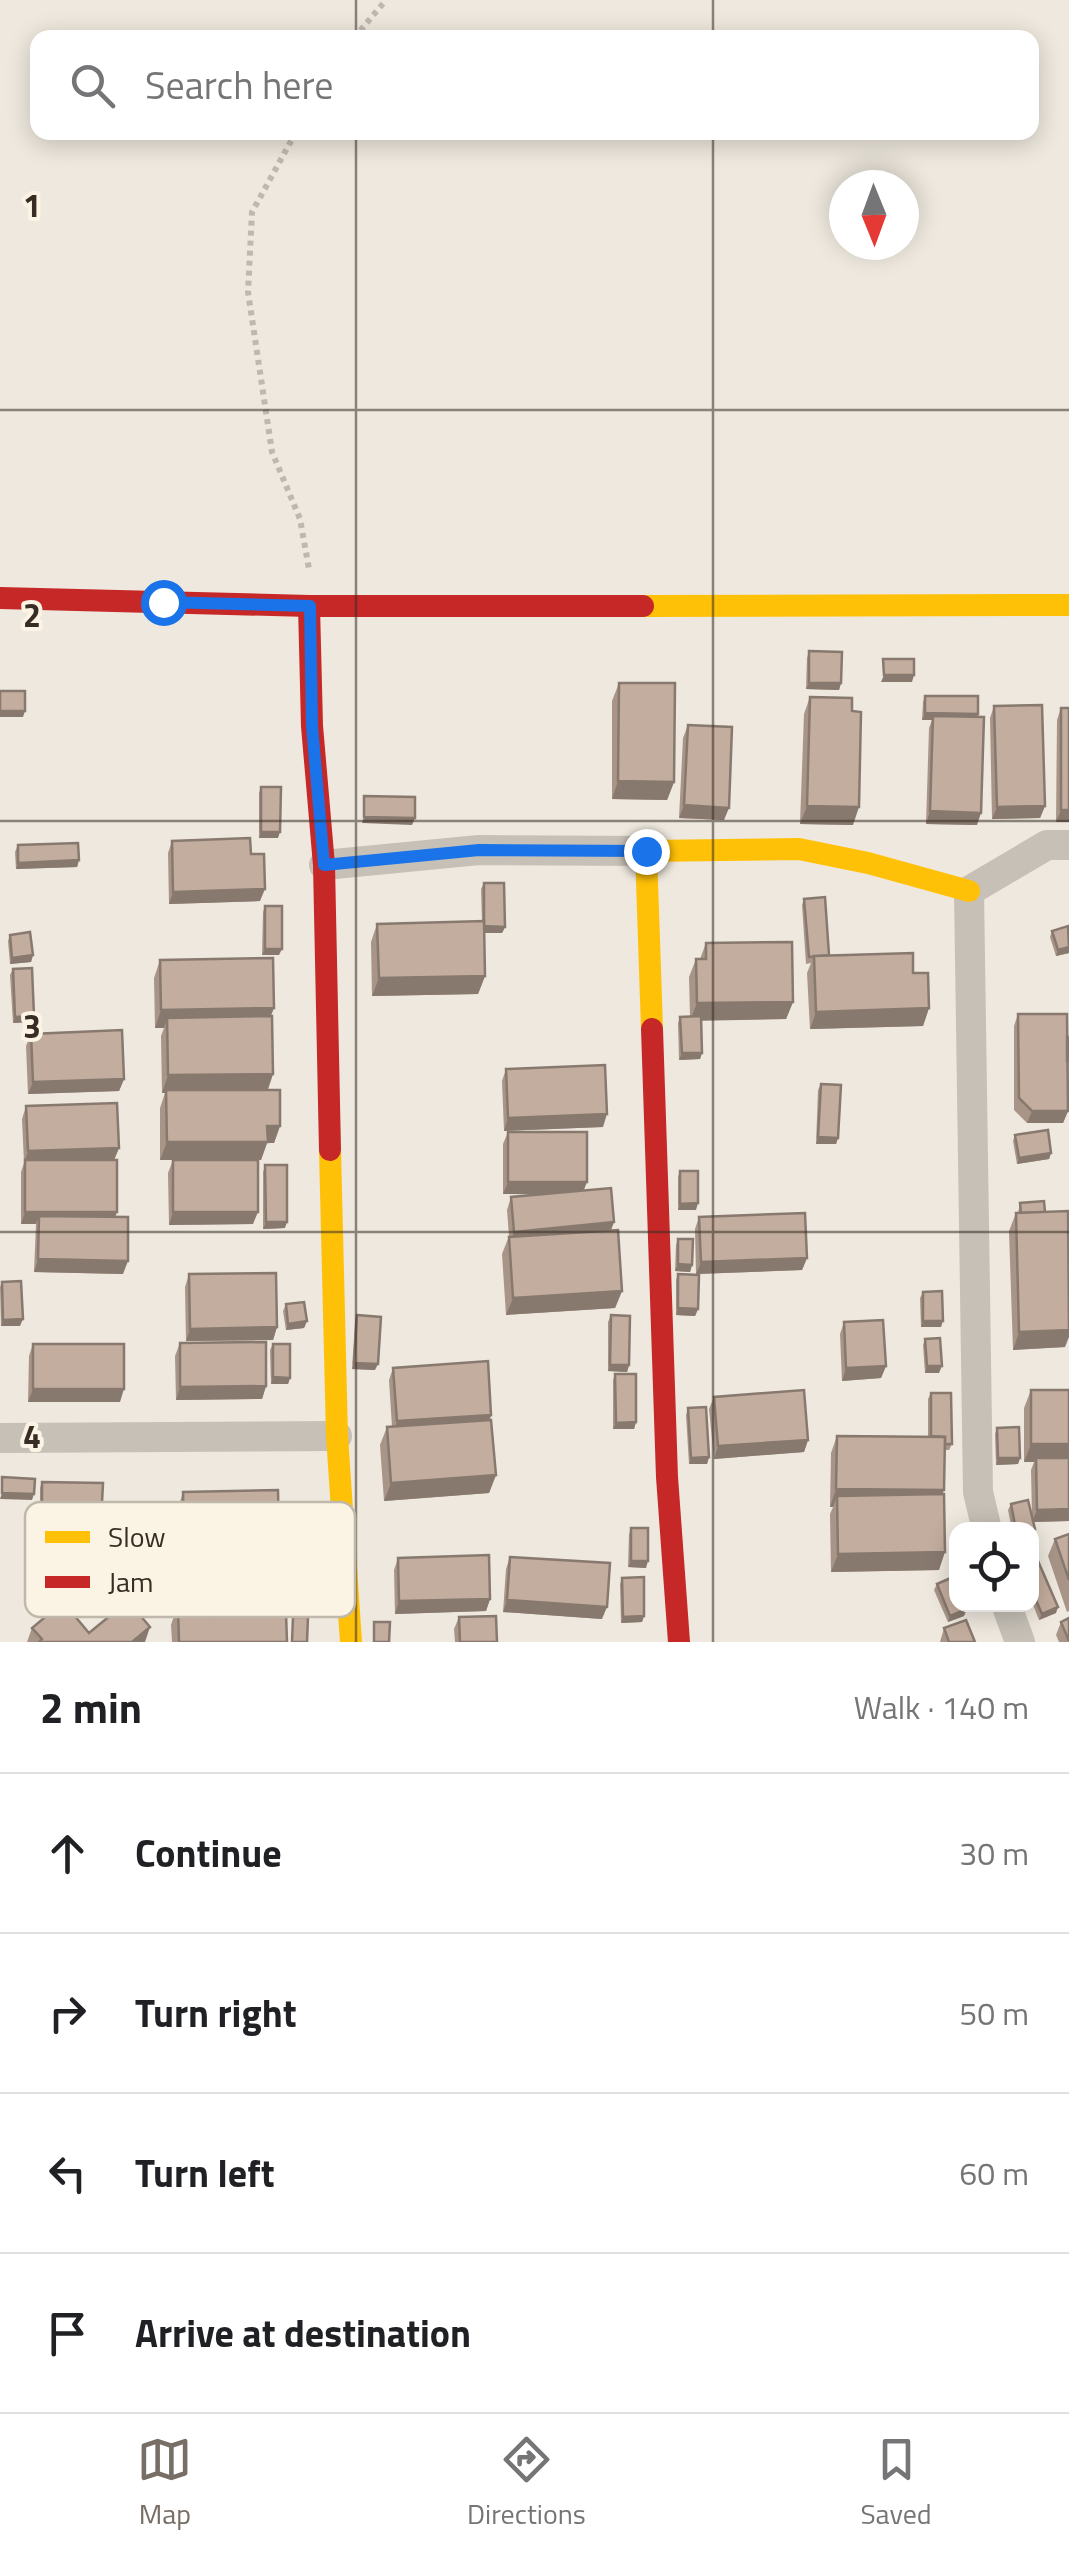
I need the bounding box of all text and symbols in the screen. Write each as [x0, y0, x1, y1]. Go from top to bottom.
search box [30, 30, 1039, 140]
text: Search here [145, 56, 333, 114]
icon: search [65, 58, 120, 113]
north arrow [829, 170, 919, 260]
text: 1 [23, 181, 41, 229]
route start [141, 580, 187, 626]
text: 2 [23, 591, 41, 639]
route end [624, 829, 670, 875]
text: 3 [23, 1002, 41, 1050]
text: 4 [23, 1412, 41, 1460]
legend [25, 1502, 355, 1617]
text: Slow [108, 1515, 166, 1558]
map controls [949, 1522, 1039, 1612]
button: locate [949, 1522, 1039, 1612]
text: Jam [108, 1560, 154, 1603]
text: 2 min [40, 1675, 142, 1739]
text: Walk · 140 m [854, 1683, 1029, 1731]
text: Continue [135, 1824, 282, 1882]
icon: ahead [40, 1826, 95, 1881]
text: 30 m [959, 1829, 1029, 1877]
text: Turn right [135, 1984, 297, 2042]
icon: right [40, 1986, 95, 2041]
text: 50 m [959, 1989, 1029, 2037]
text: Turn left [135, 2144, 275, 2202]
icon: left [40, 2146, 95, 2201]
text: 60 m [959, 2149, 1029, 2197]
text: Arrive at destination [135, 2304, 471, 2362]
icon: arrive [40, 2306, 95, 2361]
tab: Map [137, 2432, 192, 2535]
tab: Directions [467, 2432, 586, 2535]
tab: Saved [860, 2432, 932, 2535]

